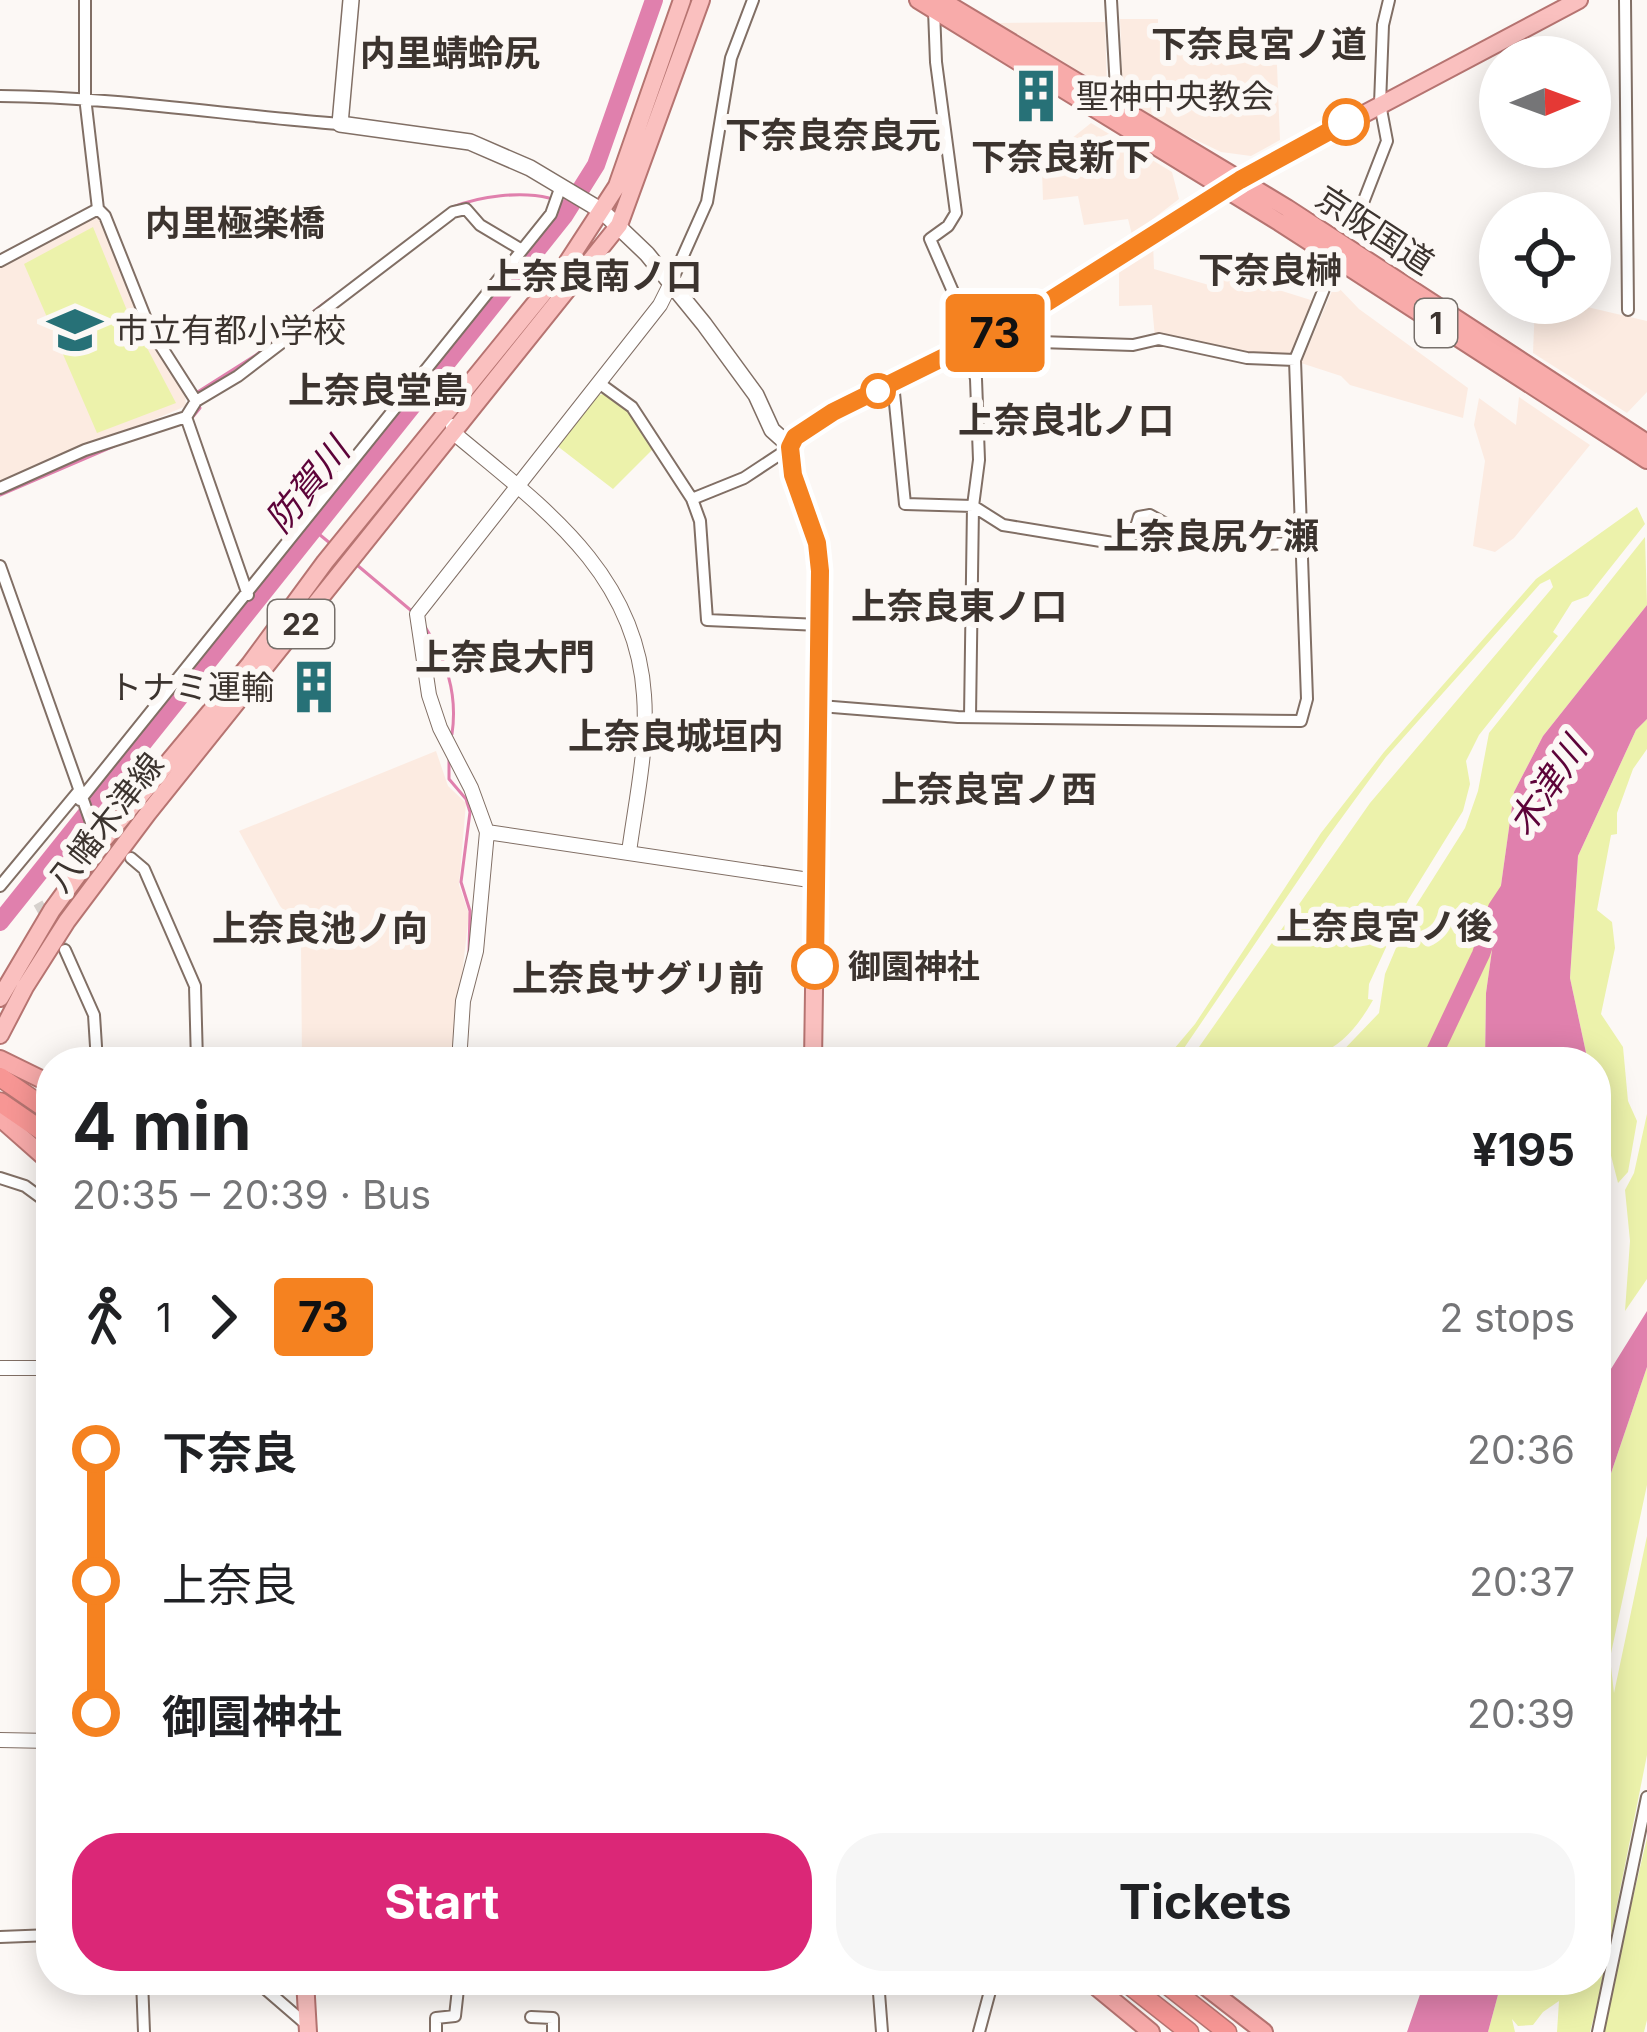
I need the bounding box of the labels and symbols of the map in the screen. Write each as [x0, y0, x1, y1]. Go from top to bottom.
district label: 下奈良宮ノ道 [1151, 22, 1367, 66]
district label: 内里蜻蛉尻 [360, 31, 540, 75]
north arrow [1479, 36, 1611, 168]
building icon: 聖神中央教会 [1007, 67, 1065, 125]
place label: 聖神中央教会 [1076, 76, 1274, 116]
unlabelled marker [1324, 100, 1368, 144]
district label: 下奈良奈良元 [725, 113, 941, 157]
district label: 下奈良新下 [971, 135, 1151, 179]
street label: 京阪国道 [1309, 177, 1441, 283]
district label: 内里極楽橋 [145, 201, 325, 245]
district label: 下奈良榊 [1198, 248, 1342, 292]
district label: 上奈良南ノ口 [486, 254, 702, 298]
line badge: 73 [941, 294, 1049, 372]
road number: 1 [1415, 299, 1457, 347]
school or university icon: 市立有都小学校 [46, 301, 104, 359]
place label: 市立有都小学校 [115, 310, 346, 350]
district label: 上奈良堂島 [288, 368, 468, 412]
unlabelled marker [862, 375, 894, 407]
district label: 上奈良北ノ口 [958, 398, 1174, 442]
water label: 防賀川 [256, 426, 361, 541]
district label: 上奈良尻ケ瀬 [1103, 514, 1319, 558]
district label: 上奈良東ノ口 [851, 584, 1067, 628]
road number: 22 [268, 600, 334, 648]
district label: 上奈良大門 [415, 635, 595, 679]
building icon: トナミ運輸 [285, 658, 343, 716]
place label: トナミ運輸 [109, 667, 274, 707]
district label: 上奈良城垣内 [568, 714, 784, 758]
water label: 木津川 [1499, 726, 1598, 843]
street label: 八幡木津線 [38, 745, 172, 899]
district label: 上奈良宮ノ西 [881, 767, 1097, 811]
district label: 上奈良宮ノ後 [1276, 904, 1492, 948]
district label: 上奈良池ノ向 [212, 906, 428, 950]
marker: 御園神社 [793, 944, 837, 988]
place label: 御園神社 [848, 946, 980, 986]
district label: 上奈良サグリ前 [512, 956, 764, 1000]

